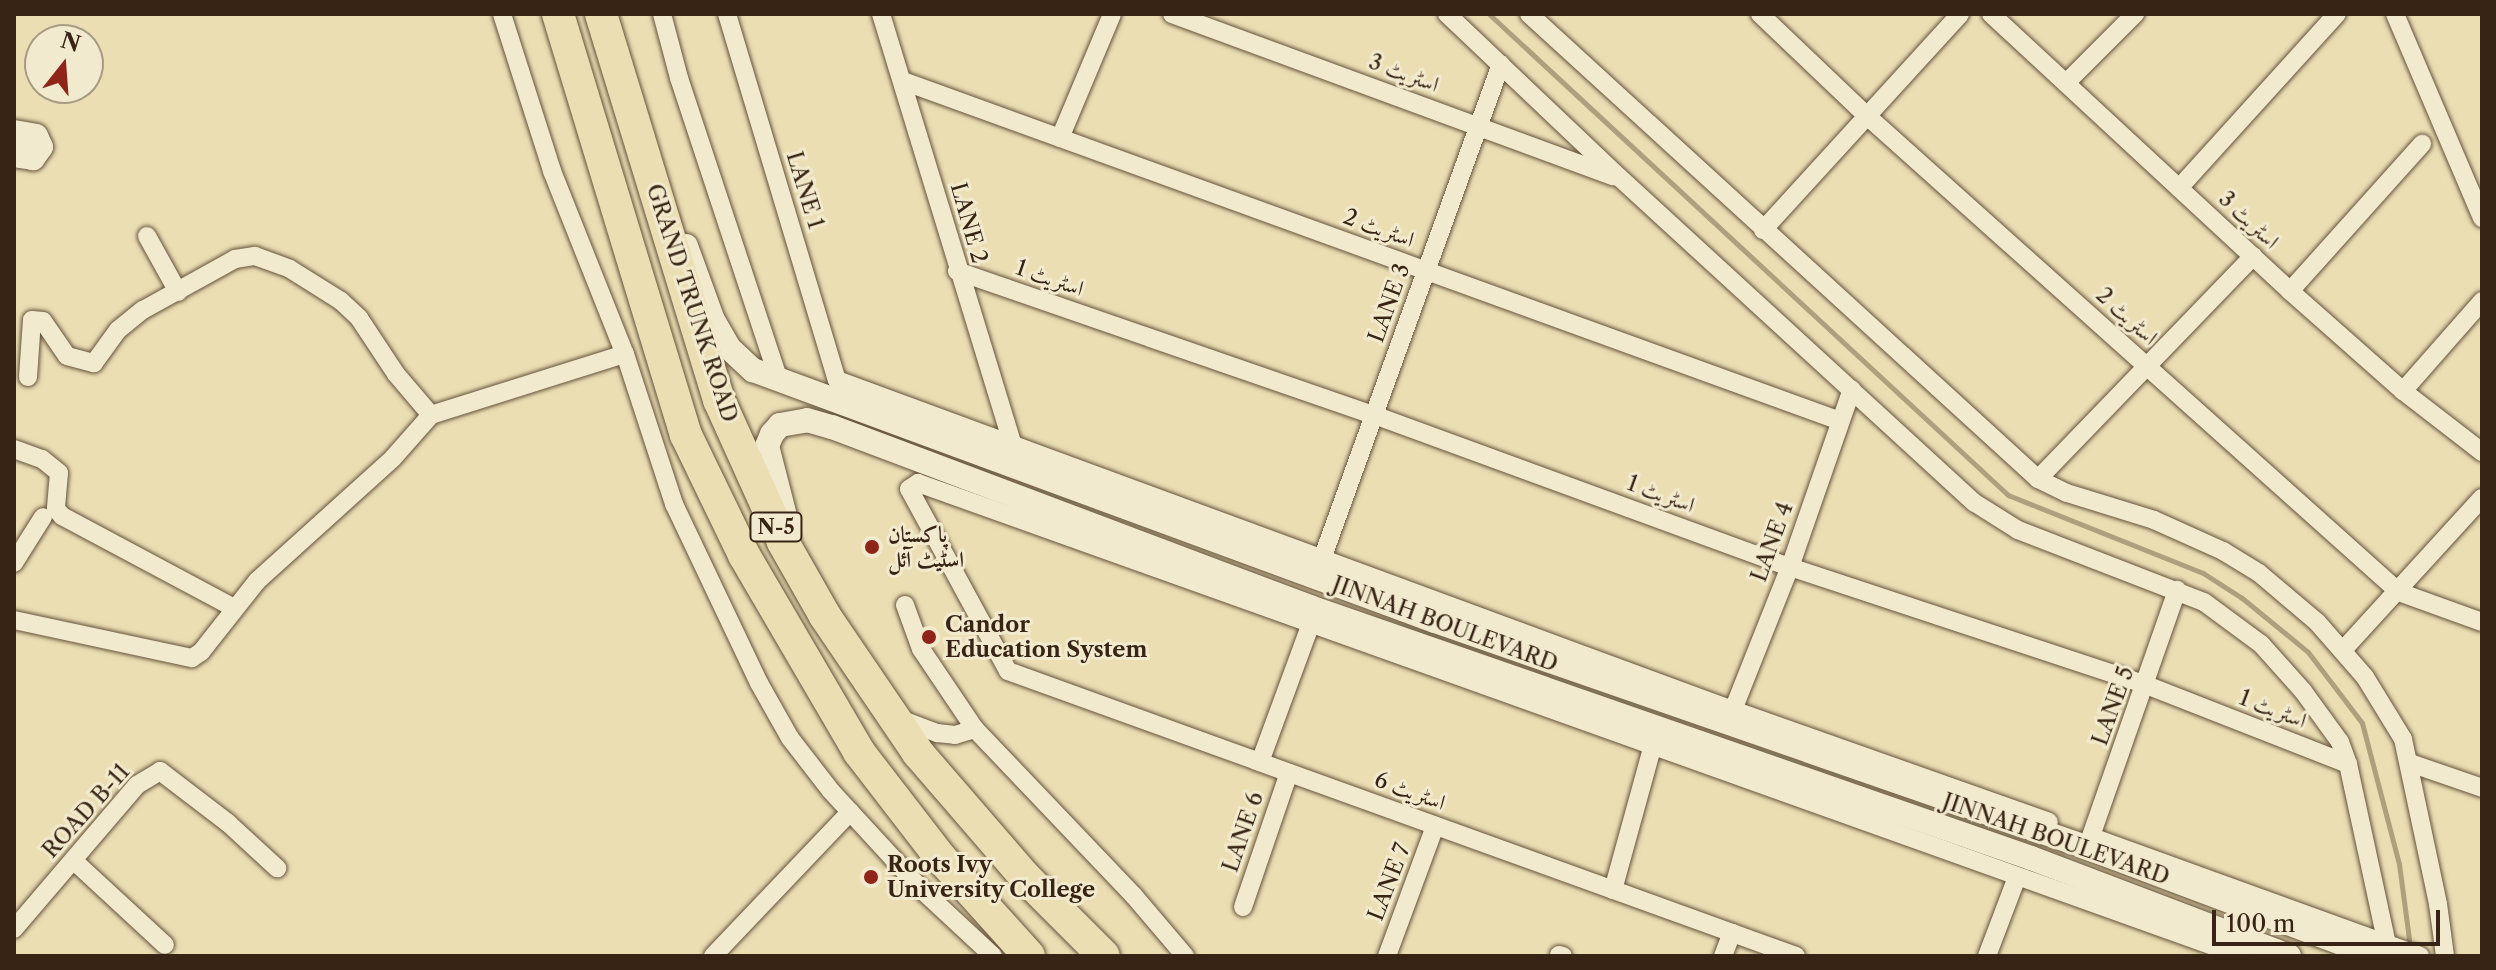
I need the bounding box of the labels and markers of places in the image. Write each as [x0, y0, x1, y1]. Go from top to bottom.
place label: پاکستان اسٹیٹ آئل [888, 521, 964, 572]
marker: پاکستان اسٹیٹ آئل [863, 538, 881, 556]
place label: Candor Education System [945, 611, 1147, 662]
marker: Candor Education System [920, 628, 938, 646]
place label: Roots Ivy University College [887, 851, 1096, 902]
marker: Roots Ivy University College [862, 868, 880, 886]

